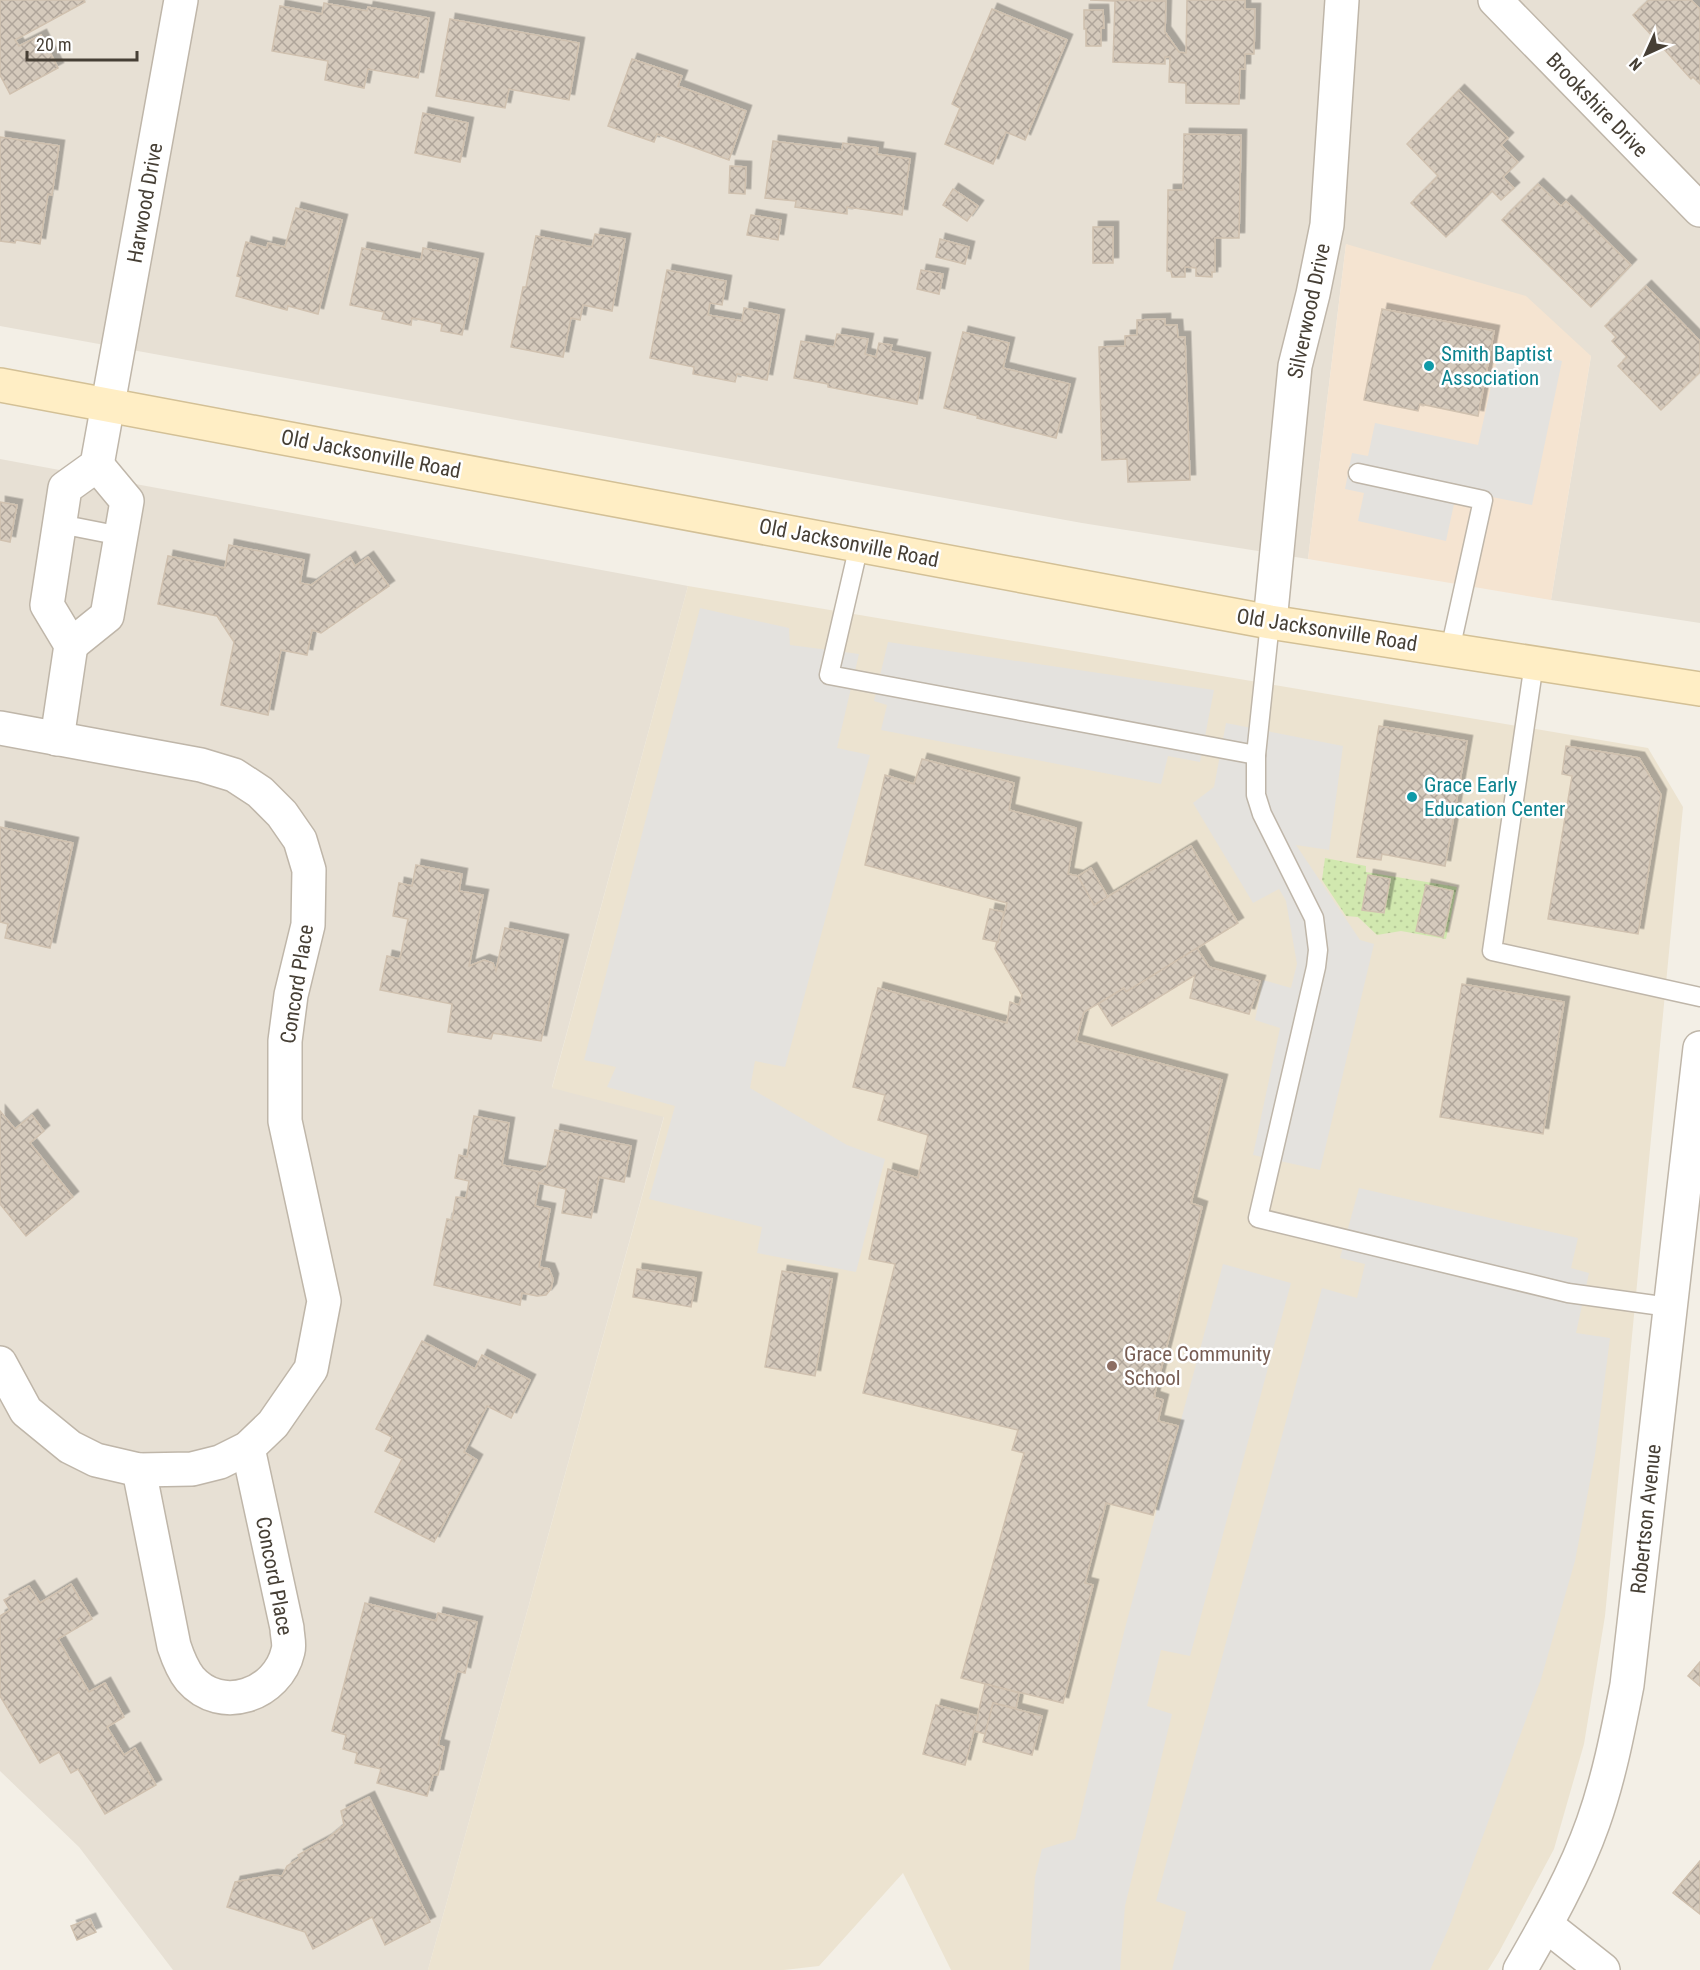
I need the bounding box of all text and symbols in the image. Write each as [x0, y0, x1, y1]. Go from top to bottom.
scale bar [27, 24, 136, 62]
north arrow [1616, 24, 1676, 84]
text: 20 m [36, 34, 71, 55]
street label: Brookshire Drive [1541, 48, 1653, 162]
text: N [1626, 54, 1646, 74]
street label: Harwood Drive [123, 141, 167, 265]
street label: Silverwood Drive [1283, 241, 1335, 381]
place label: Smith Baptist Association [1441, 342, 1552, 390]
marker: Smith Baptist Association [1422, 359, 1436, 373]
street label: Old Jacksonville Road [279, 425, 463, 483]
street label: Old Jacksonville Road [757, 514, 941, 572]
street label: Old Jacksonville Road [1235, 604, 1419, 656]
place label: Grace Early Education Center [1424, 773, 1566, 821]
marker: Grace Early Education Center [1405, 790, 1419, 804]
street label: Concord Place [276, 923, 318, 1045]
place label: Grace Community School [1124, 1342, 1271, 1390]
marker: Grace Community School [1105, 1359, 1119, 1373]
street label: Robertson Avenue [1626, 1443, 1666, 1595]
street label: Concord Place [251, 1515, 297, 1638]

